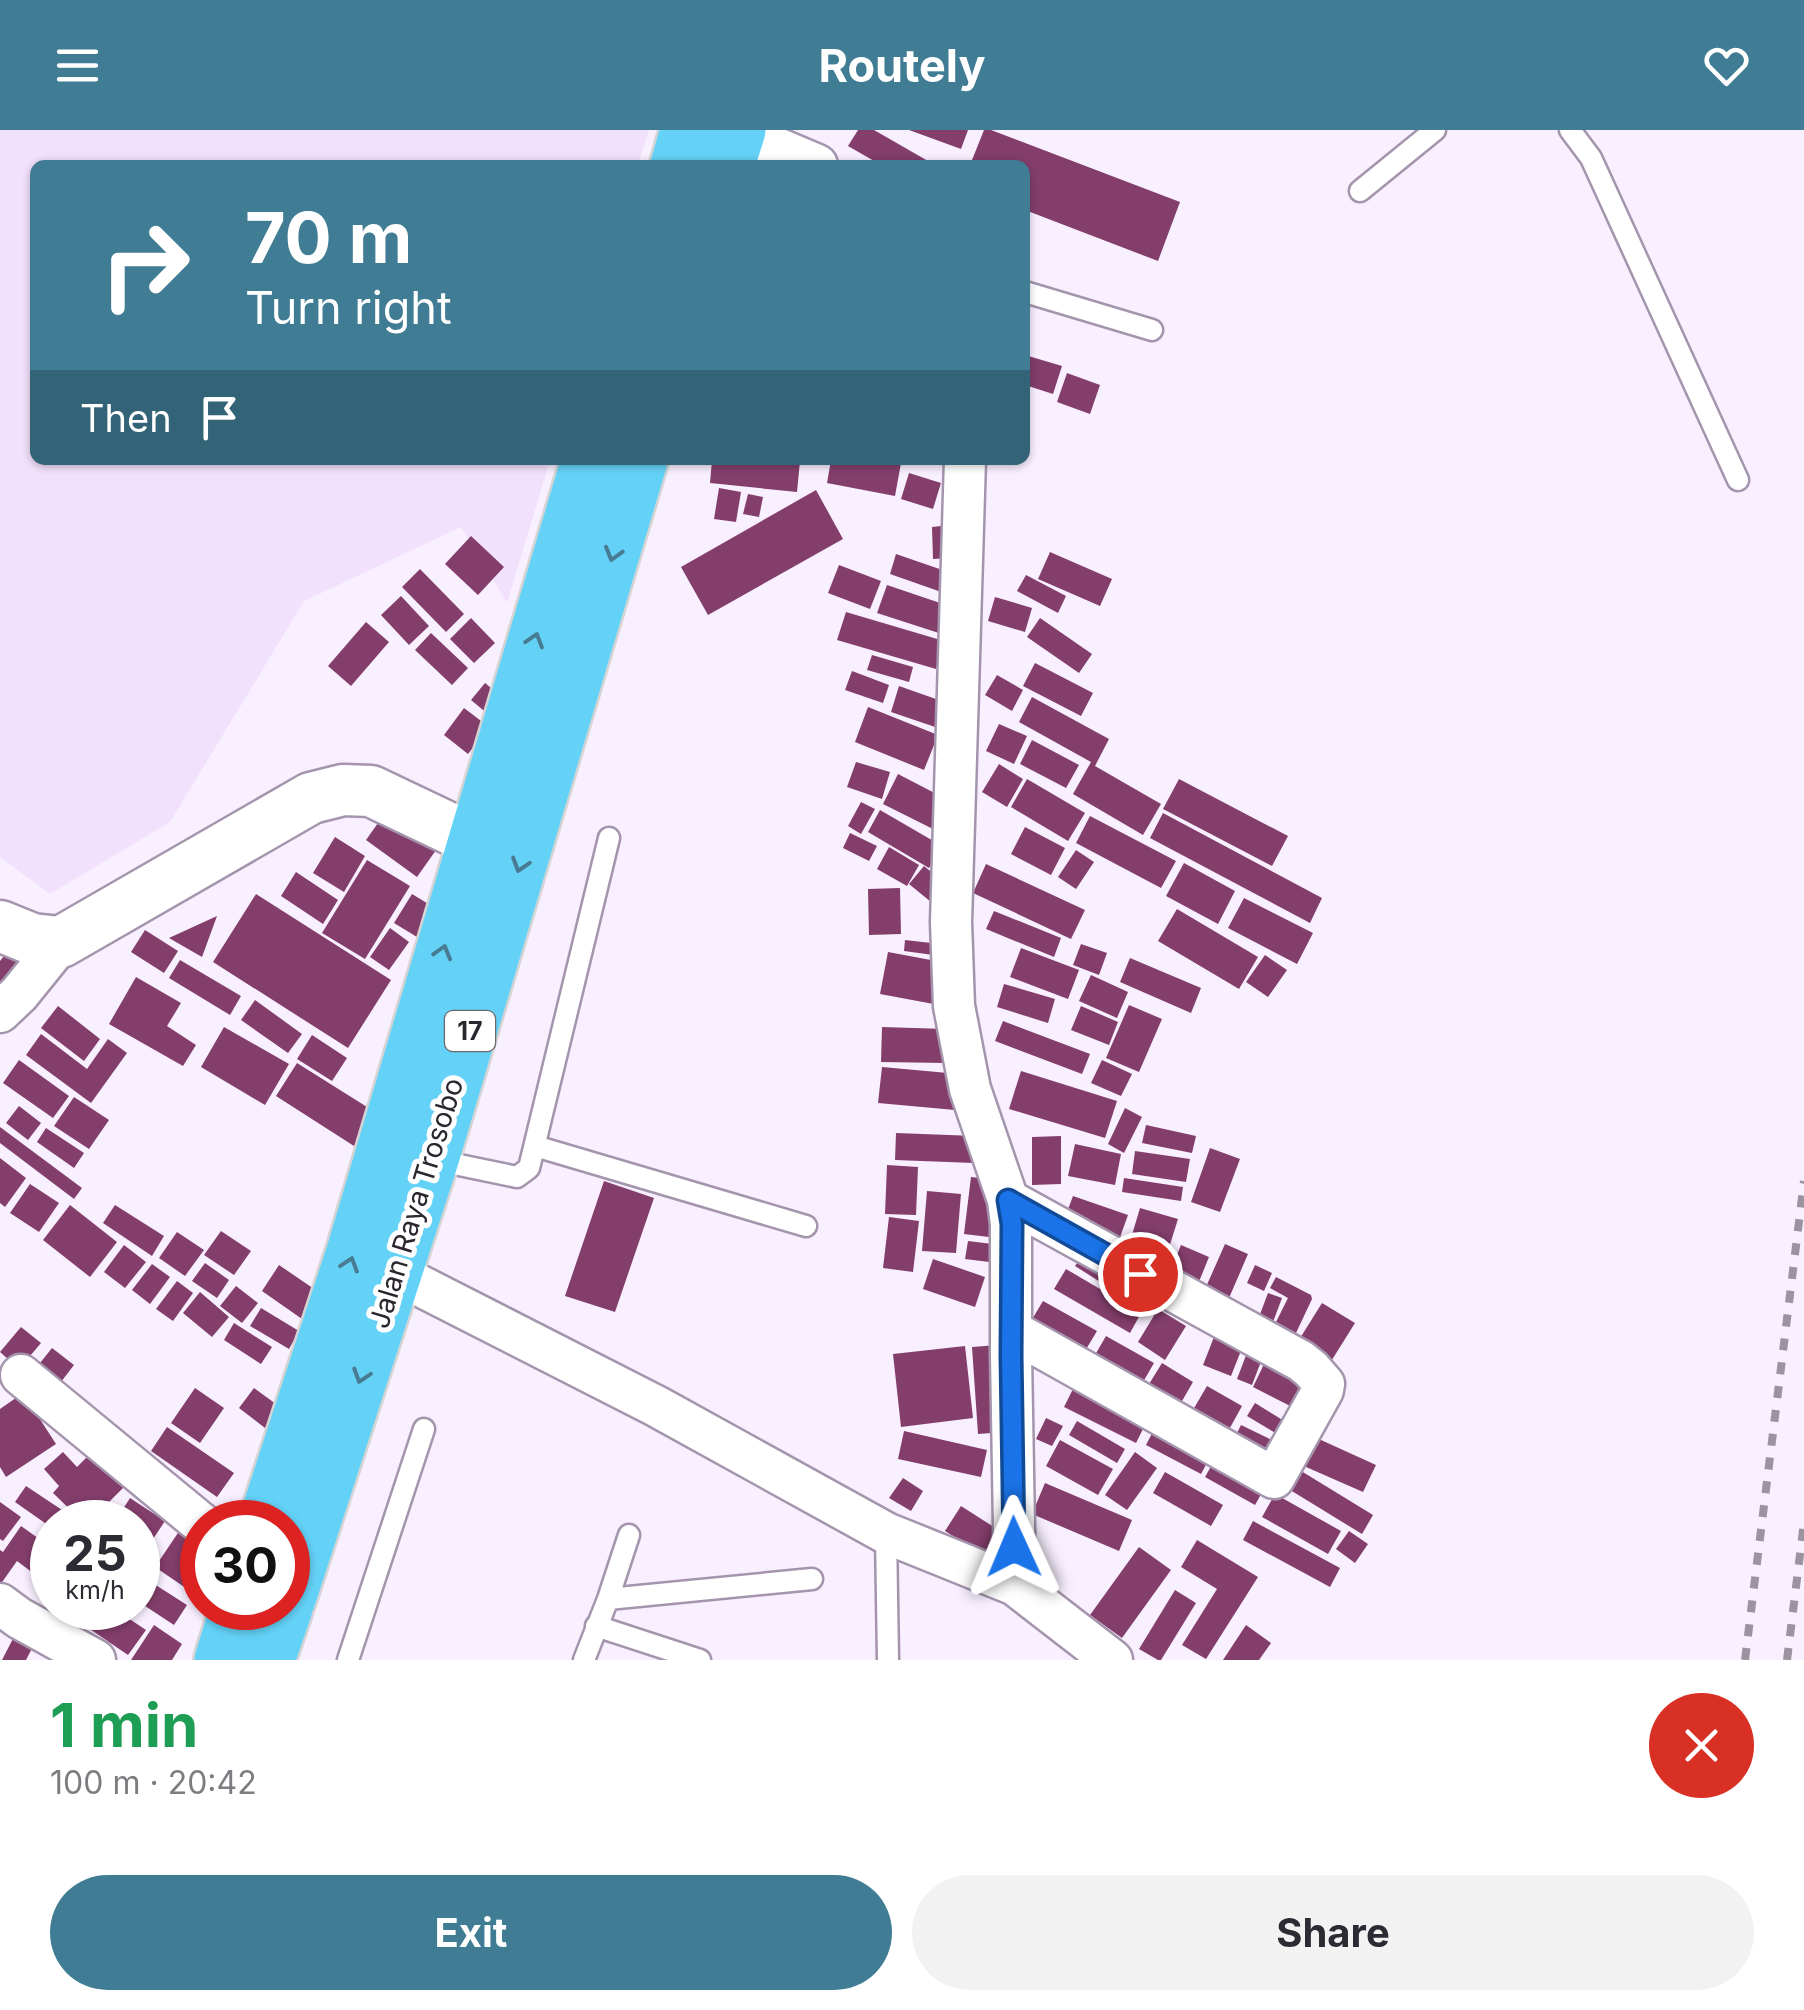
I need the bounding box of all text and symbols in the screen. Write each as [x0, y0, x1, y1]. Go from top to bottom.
icon: menu [50, 38, 105, 93]
text: Routely [818, 38, 986, 93]
icon: heart [1699, 38, 1754, 93]
text: 70 m [245, 195, 412, 280]
icon: right [80, 200, 210, 330]
text: Turn right [245, 280, 452, 335]
icon: arrive [192, 390, 247, 445]
text: Then [80, 395, 172, 441]
one-way arrow [604, 544, 625, 561]
one-way arrow [523, 633, 544, 650]
one-way arrow [511, 856, 532, 873]
one-way arrow [431, 944, 452, 961]
road number: 17 [445, 1011, 495, 1051]
street label: Jalan Raya Trosobo [362, 1074, 470, 1332]
pin [1098, 1232, 1183, 1317]
icon: arrive [1113, 1247, 1168, 1302]
one-way arrow [339, 1256, 359, 1273]
one-way arrow [353, 1367, 373, 1384]
position arrow [962, 1495, 1066, 1599]
speed limit sign: 30 [180, 1500, 310, 1630]
text: 25 [63, 1523, 127, 1583]
text: km/h [65, 1575, 125, 1605]
text: 1 min [50, 1689, 198, 1761]
button: close [1649, 1693, 1754, 1798]
text: 100 m · 20:42 [50, 1763, 257, 1802]
button: Exit [50, 1875, 892, 1990]
button: Share [912, 1875, 1754, 1990]

